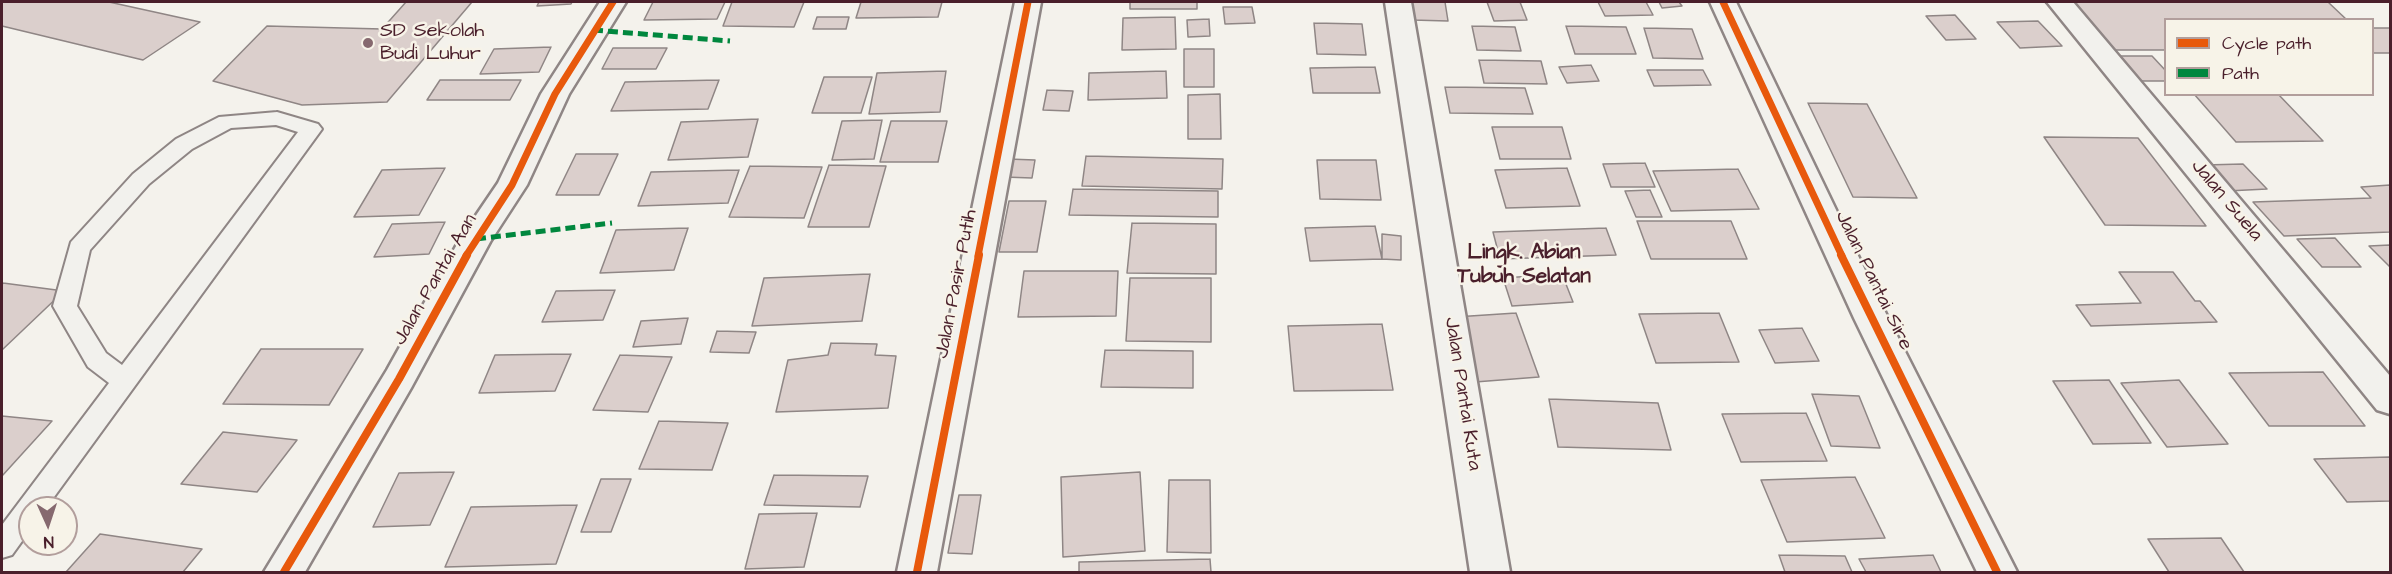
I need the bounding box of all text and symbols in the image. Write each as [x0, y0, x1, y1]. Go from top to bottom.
legend [2164, 18, 2374, 96]
place label: SD Sekolah Budi Luhur [380, 20, 484, 67]
text: Cycle path [2222, 31, 2311, 56]
marker: SD Sekolah Budi Luhur [361, 36, 375, 50]
text: Path [2222, 61, 2259, 86]
street label: Jalan Suela [2185, 155, 2267, 247]
street label: Jalan Pantai Sire [1829, 207, 1917, 355]
street label: Jalan Pasir Putih [931, 208, 983, 360]
street label: Jalan Pantai Aan [389, 210, 483, 350]
district label: Lingk. Abian Tubuh Selatan [1457, 241, 1591, 291]
street label: Jalan Pantai Kuta [1438, 316, 1486, 472]
north arrow [18, 496, 78, 556]
text: N [43, 531, 54, 553]

